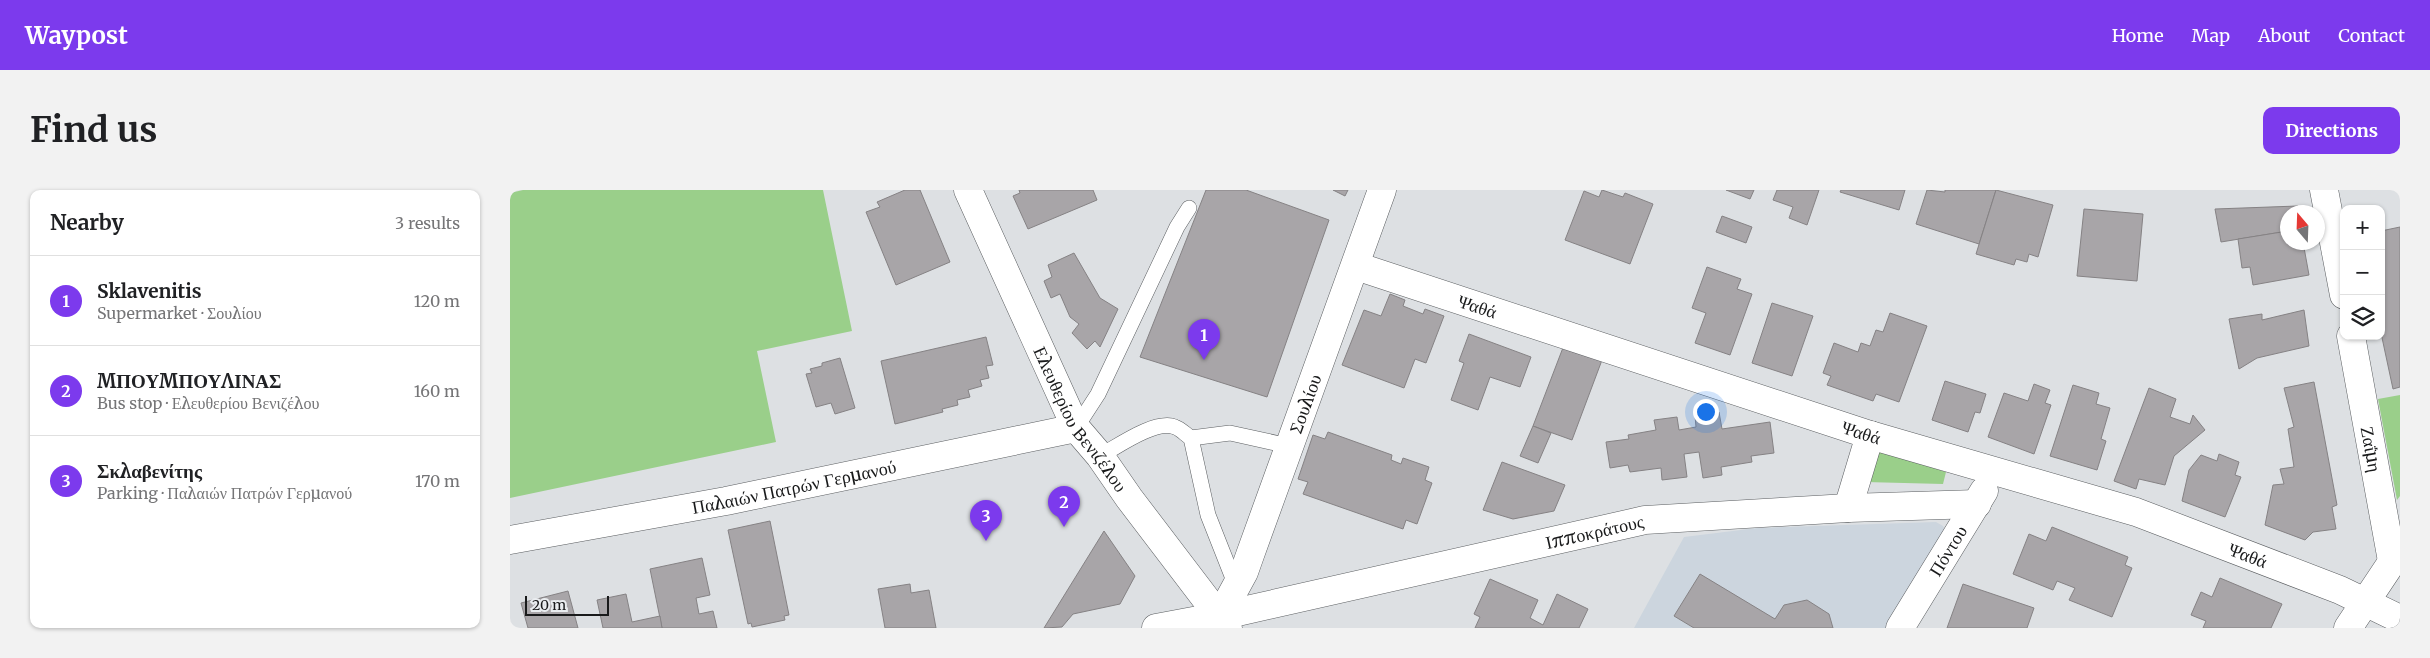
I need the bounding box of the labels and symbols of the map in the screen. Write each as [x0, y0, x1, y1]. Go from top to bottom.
north arrow [2280, 205, 2325, 250]
street label: Ψαθά [1455, 289, 1501, 323]
pin: 1 [1188, 319, 1220, 360]
street label: Ελευθερίου Βενιζέλου [1029, 343, 1133, 496]
street label: Σουλίου [1283, 371, 1326, 437]
your location [1693, 399, 1719, 425]
street label: Ψαθά [1839, 415, 1884, 449]
street label: Ζαΐμη [2356, 424, 2387, 474]
street label: Παλαιών Πατρών Γερμανού [690, 454, 898, 518]
pin: 2 [1048, 486, 1080, 527]
pin: 3 [970, 500, 1002, 541]
street label: Ιπποκράτους [1543, 509, 1646, 554]
street label: Πόντου [1923, 521, 1972, 580]
street label: Ψαθά [2225, 537, 2271, 573]
scale bar [525, 593, 609, 616]

